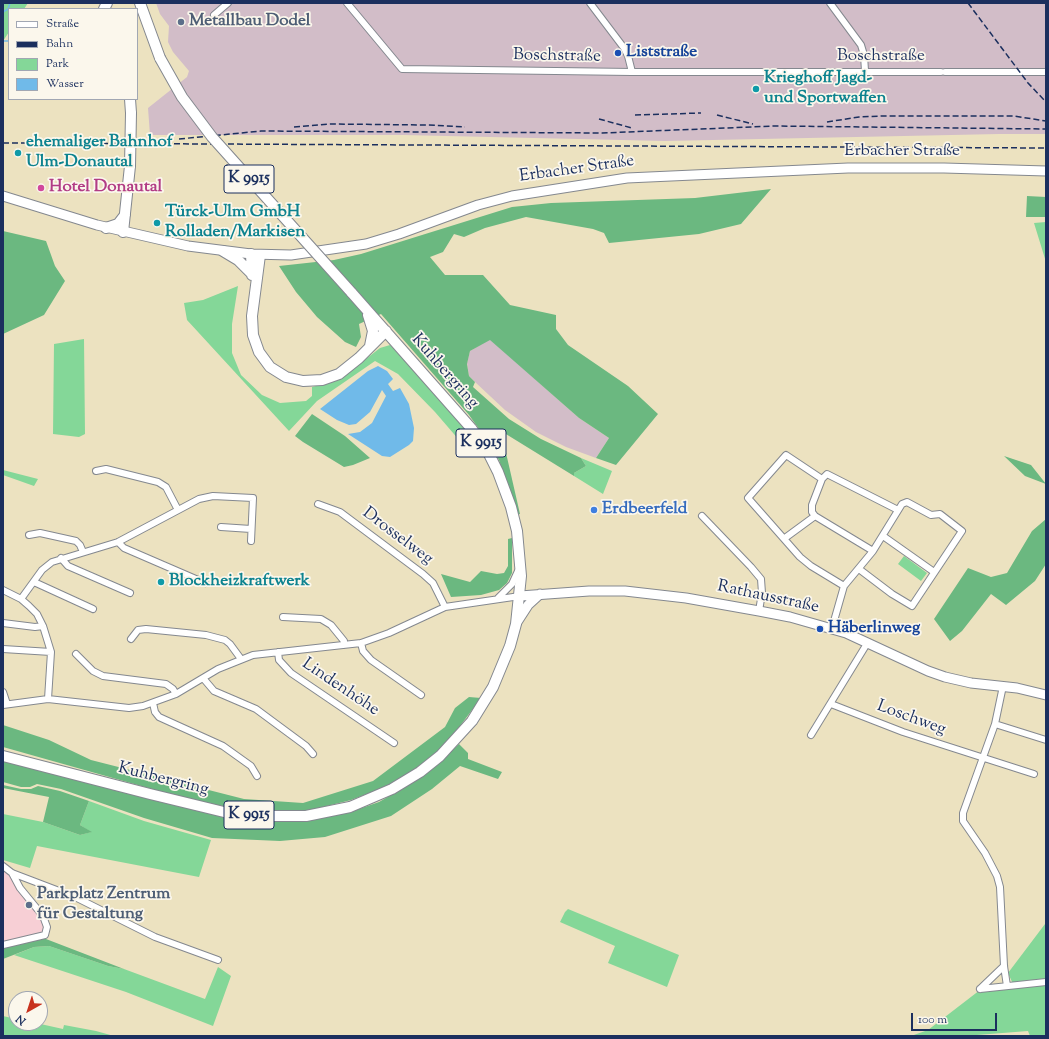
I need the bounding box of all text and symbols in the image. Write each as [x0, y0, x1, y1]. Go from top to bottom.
legend [8, 8, 138, 100]
place label: Metallbau Dodel [189, 12, 311, 32]
text: Straße [46, 15, 79, 33]
marker: Metallbau Dodel [176, 17, 186, 27]
text: Bahn [46, 35, 73, 53]
place label: Liststraße [626, 43, 697, 63]
street label: Boschstraße [513, 46, 601, 68]
street label: Boschstraße [837, 47, 925, 67]
marker: Liststraße [613, 48, 623, 58]
text: Park [46, 55, 69, 73]
place label: Krieghoff Jagd- und Sportwaffen [764, 69, 886, 109]
text: Wasser [46, 75, 84, 93]
marker: Krieghoff Jagd- und Sportwaffen [751, 84, 761, 94]
place label: ehemaliger Bahnhof Ulm-Donautal [26, 133, 173, 173]
street label: Erbacher Straße [844, 142, 960, 162]
marker: ehemaliger Bahnhof Ulm-Donautal [13, 148, 23, 158]
street label: Erbacher Straße [518, 152, 636, 188]
road number: K 9915 [224, 165, 274, 193]
place label: Hotel Donautal [49, 178, 162, 198]
marker: Hotel Donautal [36, 183, 46, 193]
place label: Türck-Ulm GmbH Rolladen/Markisen [165, 203, 305, 243]
marker: Türck-Ulm GmbH Rolladen/Markisen [152, 218, 162, 228]
street label: Kuhbergring [406, 330, 482, 414]
road number: K 9915 [456, 429, 506, 457]
place label: Erdbeerfeld [602, 500, 687, 520]
street label: Drosselweg [358, 504, 436, 570]
marker: Erdbeerfeld [589, 505, 599, 515]
place label: Blockheizkraftwerk [169, 572, 310, 592]
marker: Blockheizkraftwerk [156, 577, 166, 587]
street label: Rathausstraße [715, 577, 821, 619]
place label: Häberlinweg [828, 619, 920, 639]
marker: Häberlinweg [815, 624, 825, 634]
street label: Lindenhöhe [297, 655, 383, 721]
street label: Loschweg [874, 697, 948, 741]
street label: Kuhbergring [116, 759, 210, 801]
road number: K 9915 [224, 801, 274, 829]
place label: Parkplatz Zentrum für Gestaltung [37, 885, 170, 925]
marker: Parkplatz Zentrum für Gestaltung [24, 900, 34, 910]
north arrow [8, 991, 48, 1031]
scale bar [913, 1005, 999, 1031]
text: N [13, 1011, 30, 1029]
text: 100 m [918, 1011, 947, 1029]

